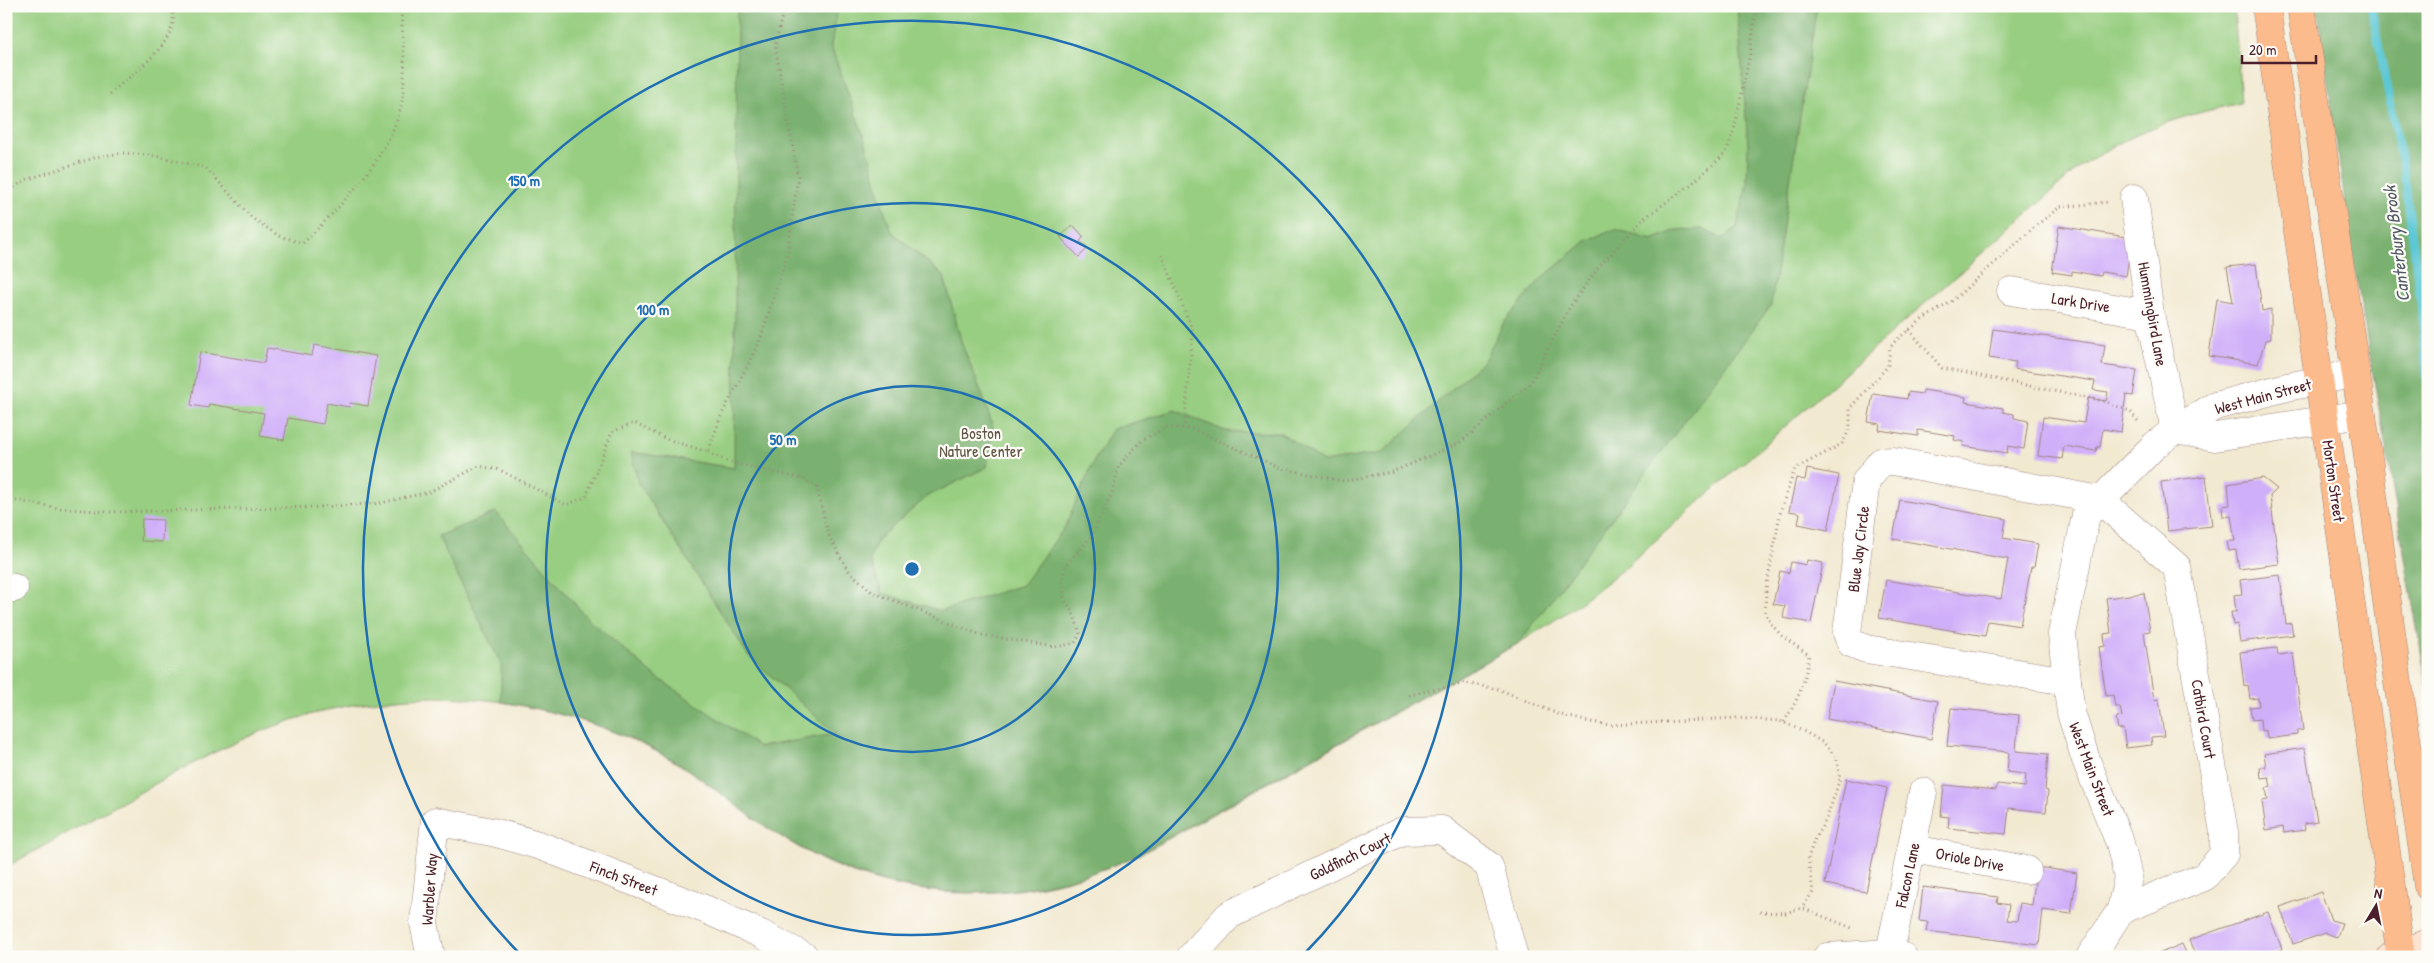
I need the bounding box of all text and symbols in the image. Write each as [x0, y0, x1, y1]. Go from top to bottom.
scale bar [2242, 32, 2315, 64]
text: 20 m [2249, 39, 2276, 60]
text: 150 m [508, 170, 540, 191]
water label: Canterbury Brook [2376, 183, 2416, 303]
street label: Hummingbird Lane [2133, 260, 2173, 369]
street label: Lark Drive [2050, 287, 2112, 318]
text: 100 m [637, 299, 669, 320]
street label: West Main Street [2212, 372, 2314, 419]
park label: Boston Nature Center [939, 422, 1023, 462]
text: 50 m [770, 429, 796, 450]
street label: Morton Street [2317, 439, 2351, 524]
street label: Blue Jay Circle [1842, 504, 1874, 593]
centre of rings [903, 560, 921, 578]
street label: Catbird Court [2186, 678, 2222, 761]
street label: West Main Street [2064, 719, 2120, 820]
street label: Goldfinch Court [1306, 827, 1395, 885]
street label: Falcon Lane [1889, 840, 1925, 911]
street label: Oriole Drive [1934, 842, 2007, 877]
street label: Warbler Way [416, 852, 443, 926]
street label: Finch Street [586, 855, 661, 901]
north arrow [2352, 880, 2402, 930]
text: N [2373, 883, 2384, 903]

